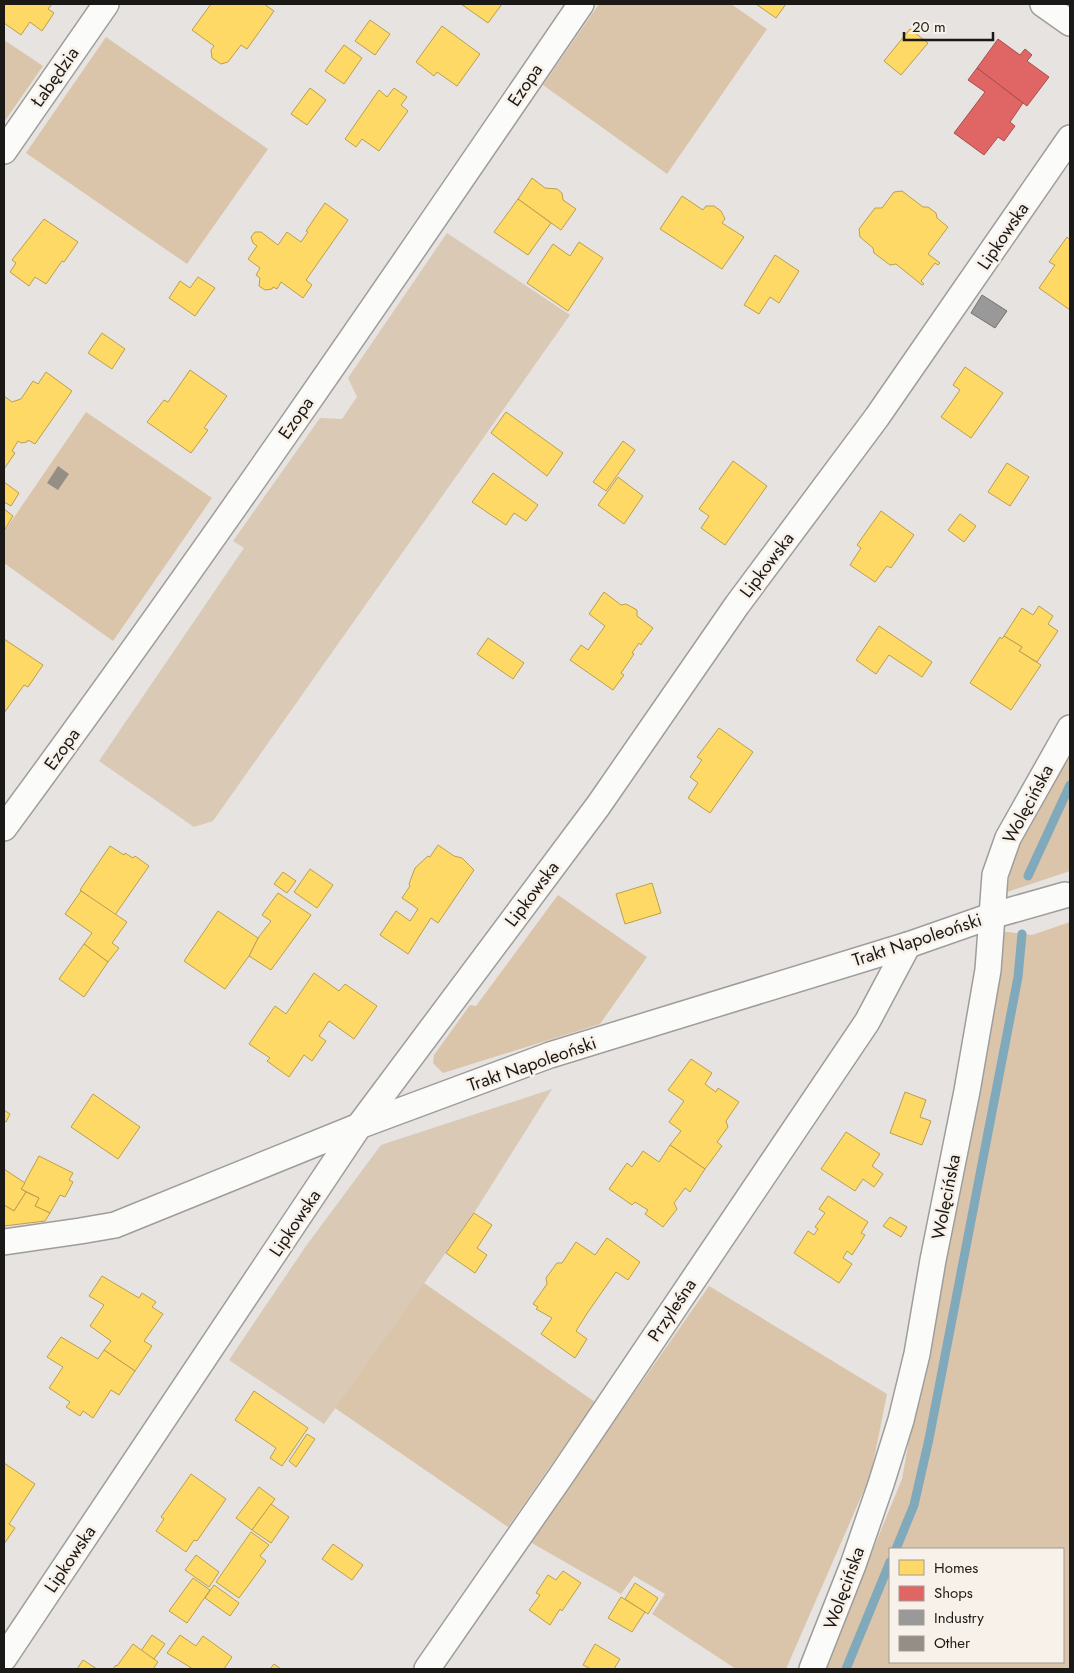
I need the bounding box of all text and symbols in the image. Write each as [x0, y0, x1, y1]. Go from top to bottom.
scale bar [904, 10, 993, 42]
text: 20 m [912, 16, 946, 38]
street label: Łabędzia [24, 42, 85, 113]
street label: Ezopa [501, 58, 549, 112]
street label: Lipkowska [971, 197, 1035, 275]
street label: Ezopa [272, 391, 320, 445]
street label: Lipkowska [734, 527, 800, 603]
street label: Ezopa [38, 722, 86, 776]
street label: Wolęcińska [996, 760, 1060, 848]
street label: Lipkowska [499, 856, 565, 932]
street label: Trakt Napoleoński [849, 907, 985, 973]
street label: Trakt Napoleoński [464, 1030, 600, 1098]
street label: Wolęcińska [925, 1152, 967, 1242]
street label: Lipkowska [263, 1184, 327, 1262]
street label: Przyleśna [641, 1273, 703, 1347]
street label: Lipkowska [38, 1520, 102, 1598]
street label: Wolęcińska [817, 1543, 871, 1633]
legend [889, 1548, 1064, 1663]
text: Homes [934, 1557, 978, 1579]
text: Shops [934, 1582, 973, 1604]
text: Industry [934, 1607, 984, 1629]
text: Other [934, 1632, 971, 1654]

